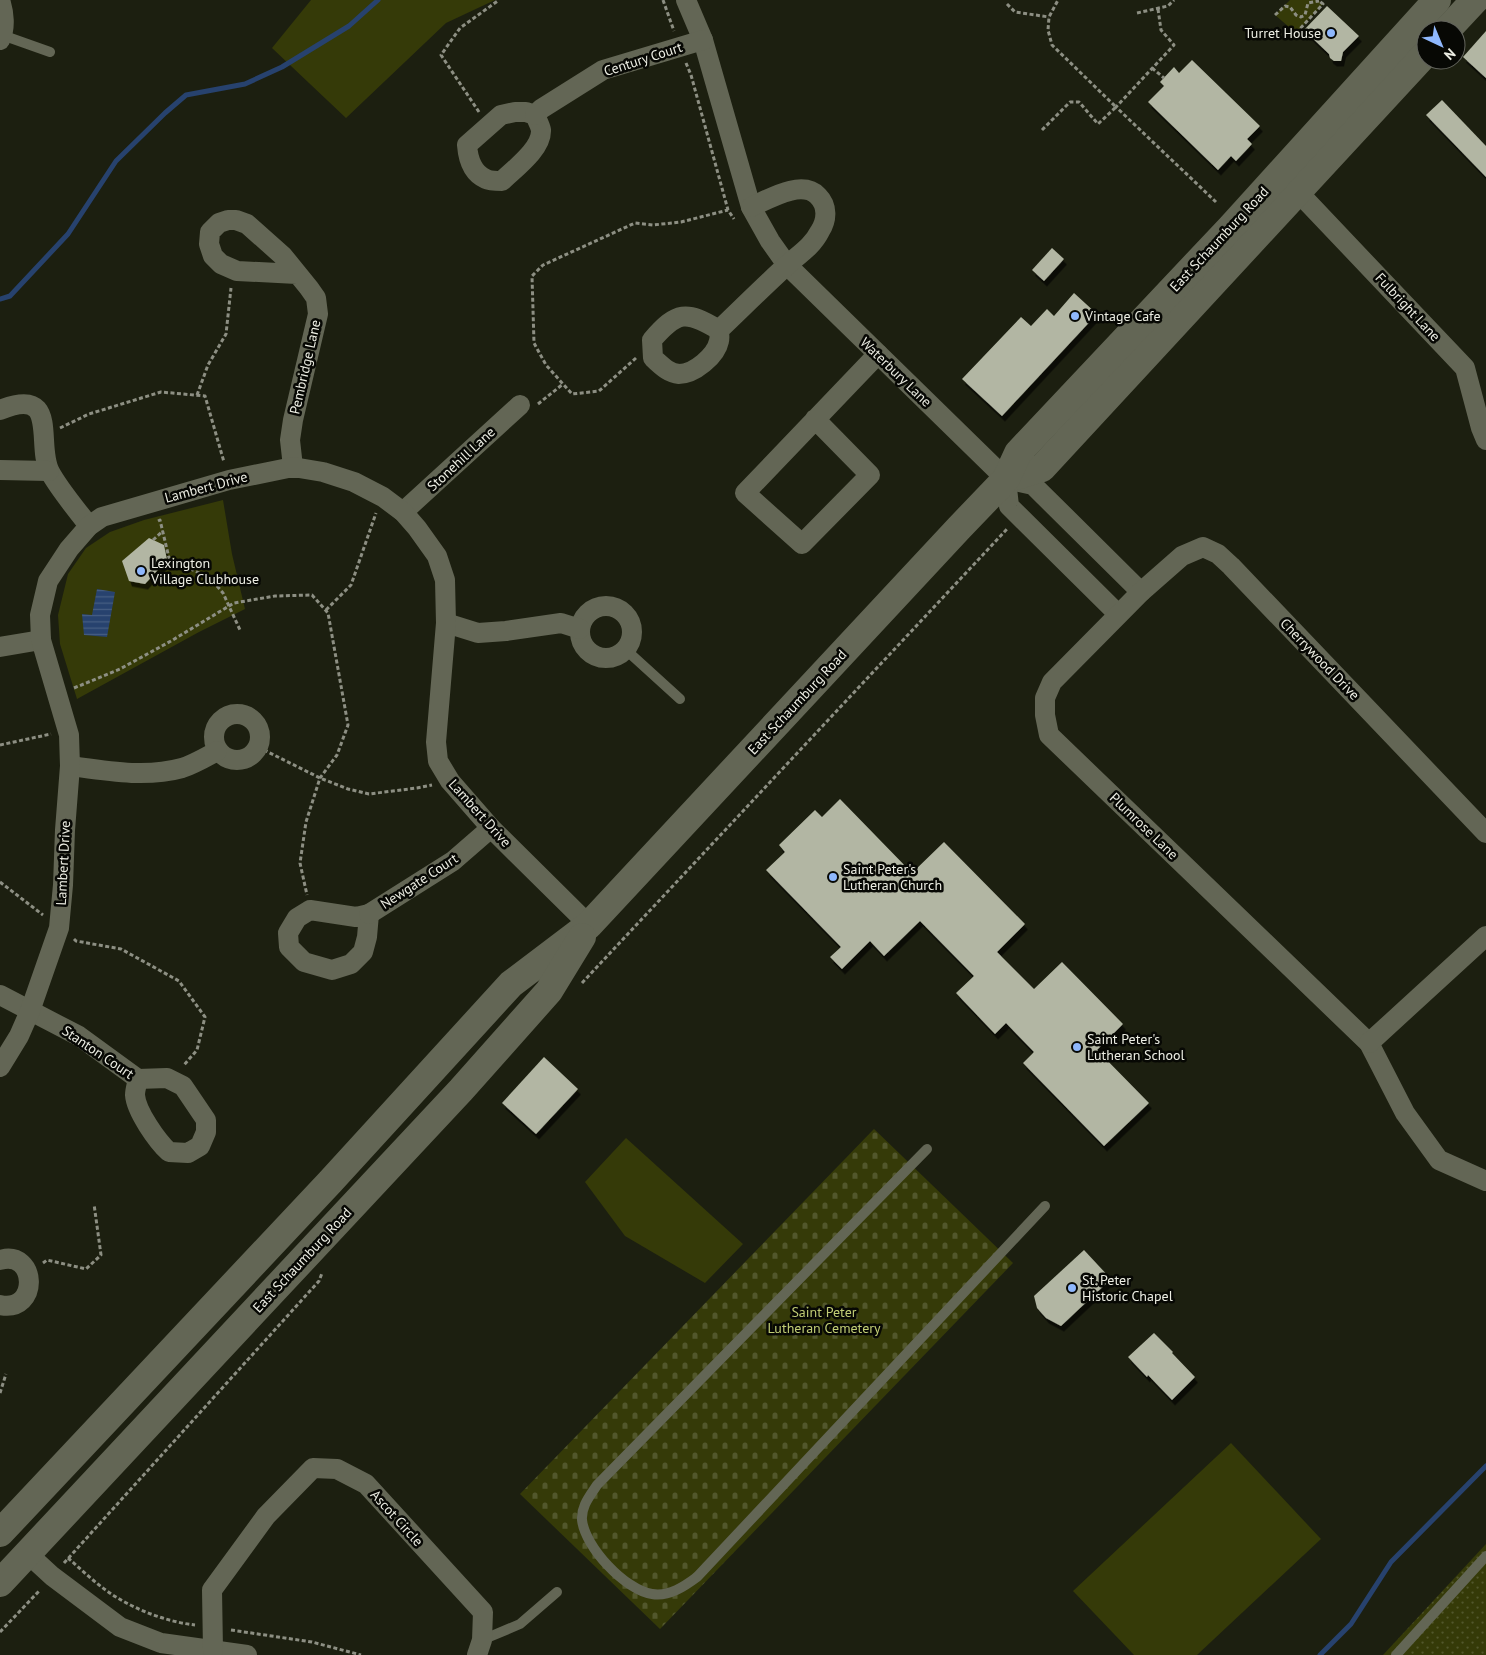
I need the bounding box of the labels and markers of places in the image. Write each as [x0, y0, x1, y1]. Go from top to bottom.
place label: Turret House [1245, 24, 1321, 42]
marker: Turret House [1325, 27, 1337, 39]
place label: Vintage Cafe [1084, 307, 1161, 325]
marker: Vintage Cafe [1069, 310, 1081, 322]
place label: Lexington Village Clubhouse [150, 554, 259, 588]
marker: Lexington Village Clubhouse [135, 565, 147, 577]
place label: Saint Peter's Lutheran Church [843, 860, 942, 894]
marker: Saint Peter's Lutheran Church [827, 871, 839, 883]
place label: Saint Peter's Lutheran School [1087, 1030, 1185, 1064]
marker: Saint Peter's Lutheran School [1071, 1041, 1083, 1053]
place label: St. Peter Historic Chapel [1082, 1271, 1173, 1305]
marker: St. Peter Historic Chapel [1066, 1282, 1078, 1294]

